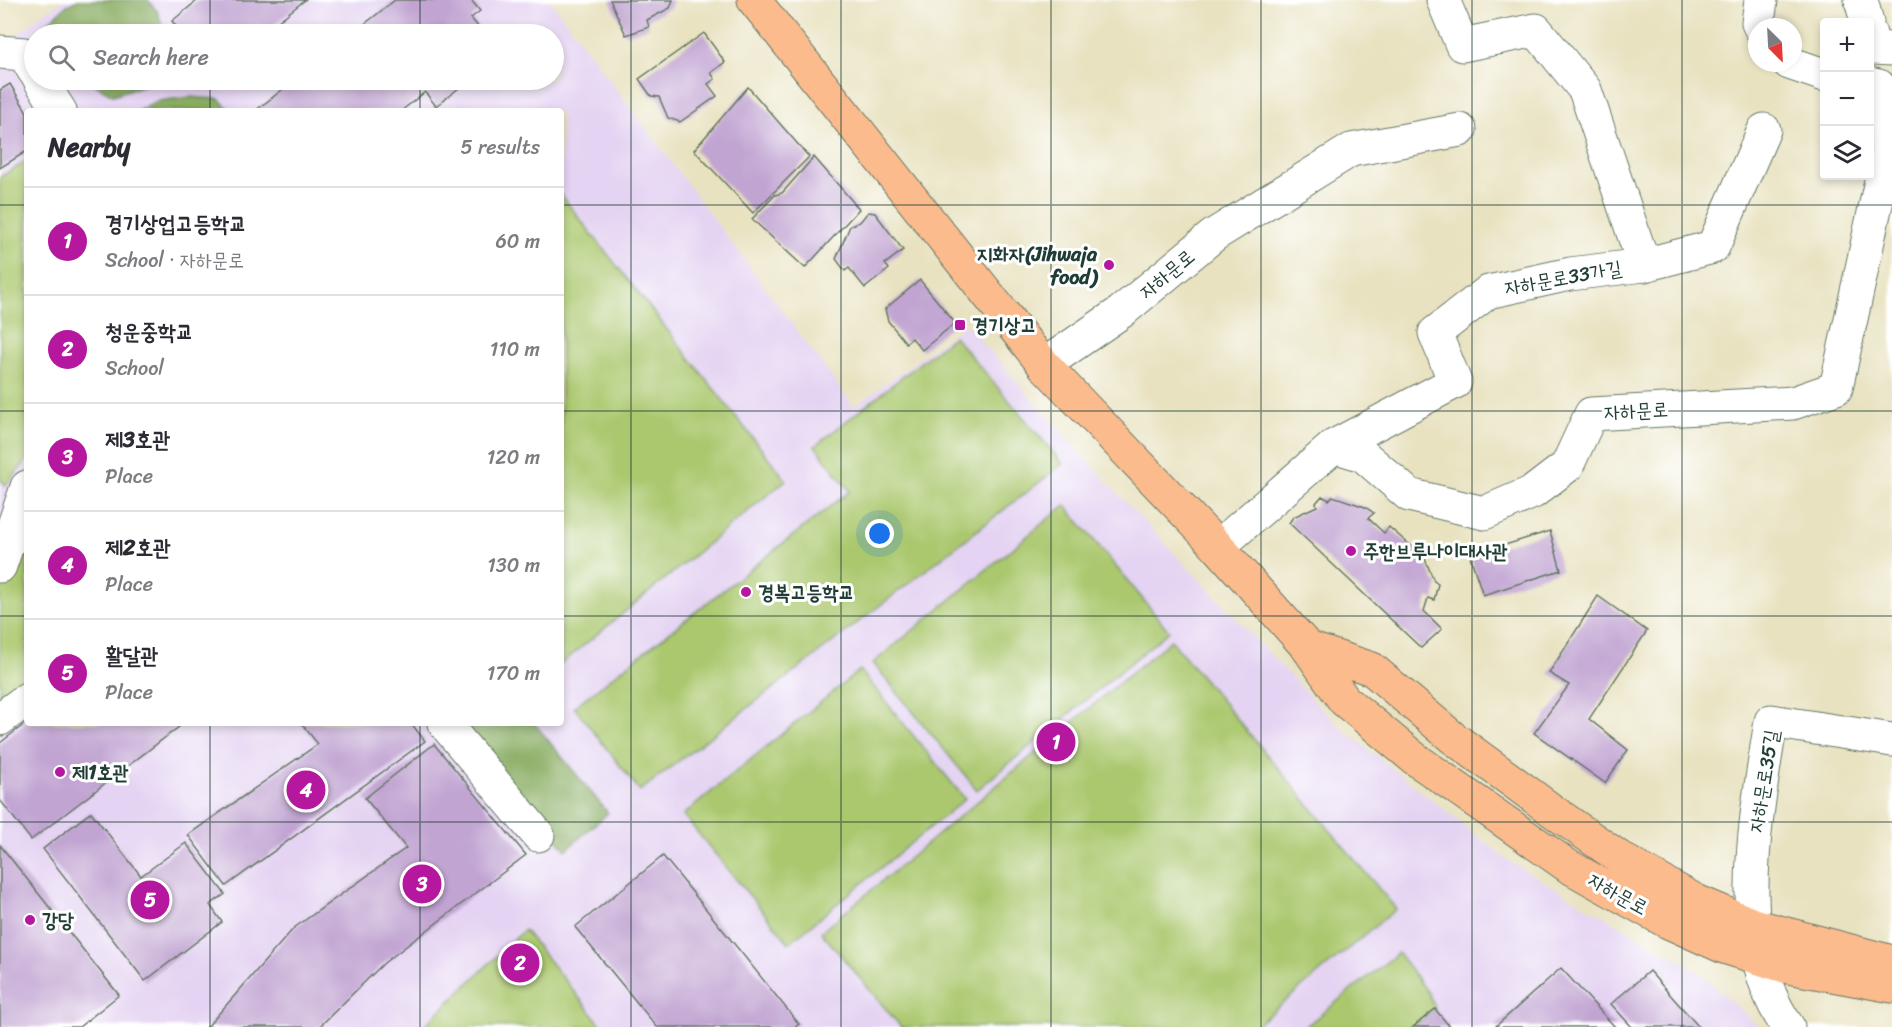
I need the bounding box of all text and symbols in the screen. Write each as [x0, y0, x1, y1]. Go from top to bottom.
north arrow [1748, 18, 1802, 72]
map controls [1820, 18, 1874, 180]
button: + [1820, 18, 1874, 72]
search box [24, 24, 564, 90]
text: Search here [93, 38, 209, 77]
icon: search [45, 41, 78, 74]
button: − [1820, 72, 1874, 126]
text: Nearby [48, 124, 130, 170]
button: layers [1820, 126, 1874, 180]
text: 5 results [461, 130, 540, 165]
text: 경기상업고등학교 [105, 204, 247, 243]
text: 1 [63, 224, 72, 259]
text: 60 m [495, 224, 540, 259]
place label: 지화자(Jihwaja food) [977, 237, 1099, 295]
street label: 자하문로 [1131, 240, 1203, 308]
text: School · 자하문로 [105, 243, 244, 278]
street label: 자하문로33가길 [1502, 250, 1624, 306]
marker: 지화자(Jihwaja food) [1102, 258, 1116, 272]
place label: 경기상고 [972, 308, 1036, 343]
text: 청운중학교 [105, 312, 194, 351]
marker: 경기상고 [953, 318, 967, 332]
text: 2 [62, 332, 73, 367]
text: 110 m [490, 332, 540, 367]
text: School [105, 351, 164, 386]
street label: 자하문로 [1603, 392, 1669, 430]
text: 제3호관 [105, 420, 170, 459]
text: 3 [62, 440, 73, 475]
text: 120 m [487, 440, 540, 475]
text: Place [105, 459, 153, 494]
your location [865, 519, 894, 548]
text: 제2호관 [105, 528, 171, 567]
place label: 주한브루나이대사관 [1363, 534, 1508, 569]
marker: 주한브루나이대사관 [1344, 544, 1358, 558]
text: 4 [61, 548, 74, 583]
text: 130 m [487, 548, 540, 583]
text: Place [105, 567, 153, 602]
place label: 경복고등학교 [758, 575, 855, 610]
marker: 경복고등학교 [739, 585, 753, 599]
text: 활달관 [105, 636, 158, 675]
text: 5 [61, 656, 74, 691]
text: 170 m [487, 656, 540, 691]
text: Place [105, 675, 153, 710]
pin: 1 [1036, 720, 1076, 764]
street label: 자하문로35길 [1739, 727, 1789, 835]
place label: 제1호관 [72, 755, 129, 790]
marker: 제1호관 [53, 765, 67, 779]
pin: 4 [286, 768, 326, 812]
pin: 3 [402, 862, 442, 906]
street label: 자하문로 [1581, 863, 1655, 925]
pin: 5 [130, 878, 170, 922]
place label: 강당 [42, 903, 74, 938]
marker: 강당 [23, 913, 37, 927]
pin: 2 [500, 940, 540, 986]

